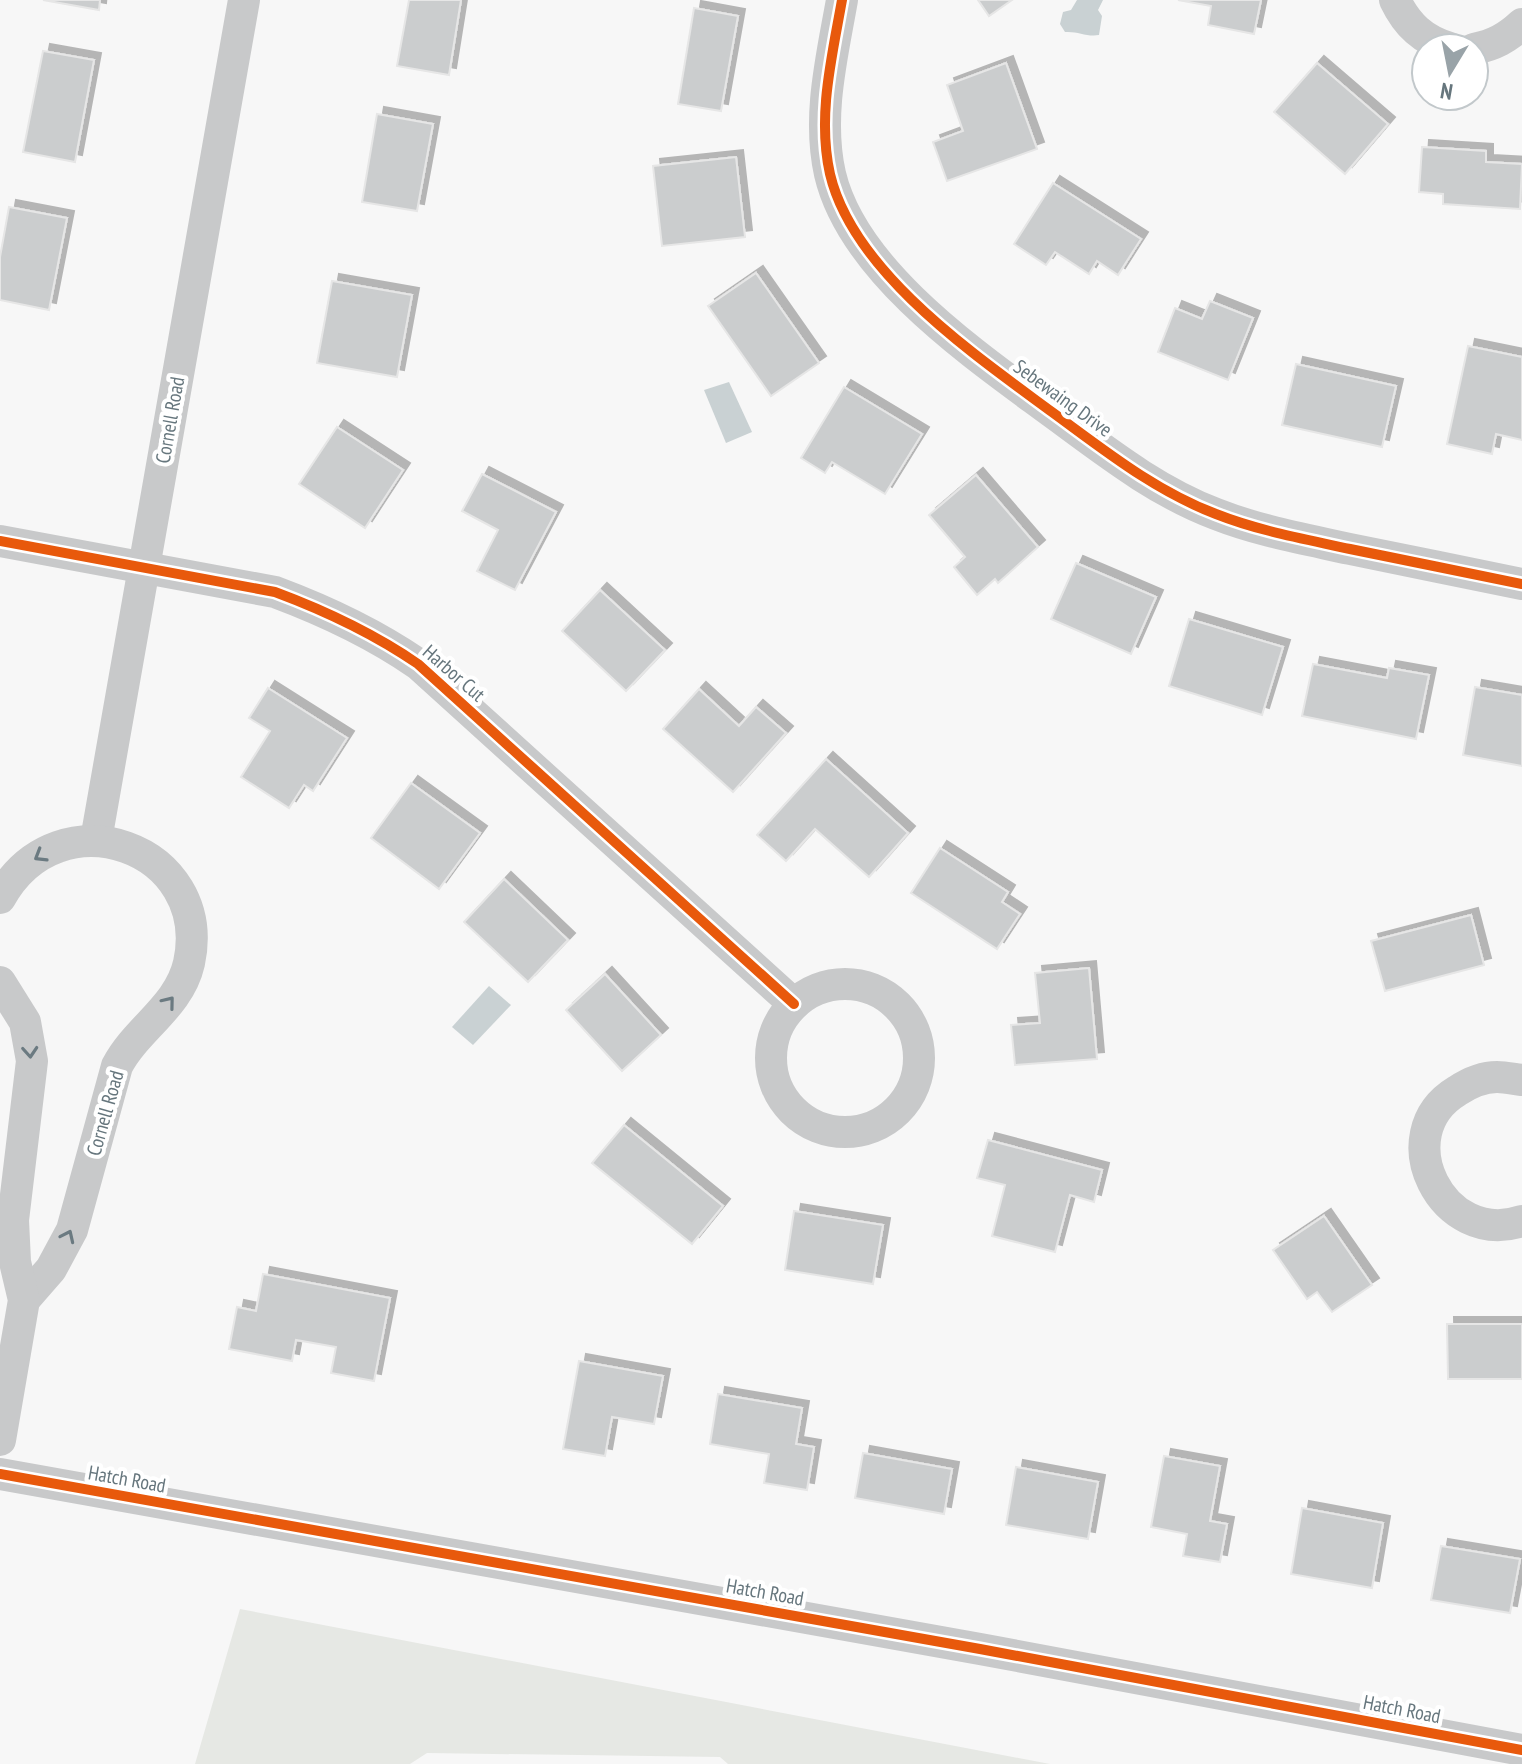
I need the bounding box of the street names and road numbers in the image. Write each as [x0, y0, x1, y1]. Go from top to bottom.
street label: Sebewaing Drive [1009, 353, 1117, 443]
street label: Cornell Road [150, 375, 190, 465]
street label: Harbor Cut [417, 639, 491, 708]
street label: Cornell Road [80, 1067, 130, 1159]
street label: Hatch Road [86, 1459, 168, 1499]
street label: Hatch Road [724, 1572, 806, 1612]
street label: Hatch Road [1361, 1689, 1443, 1729]

